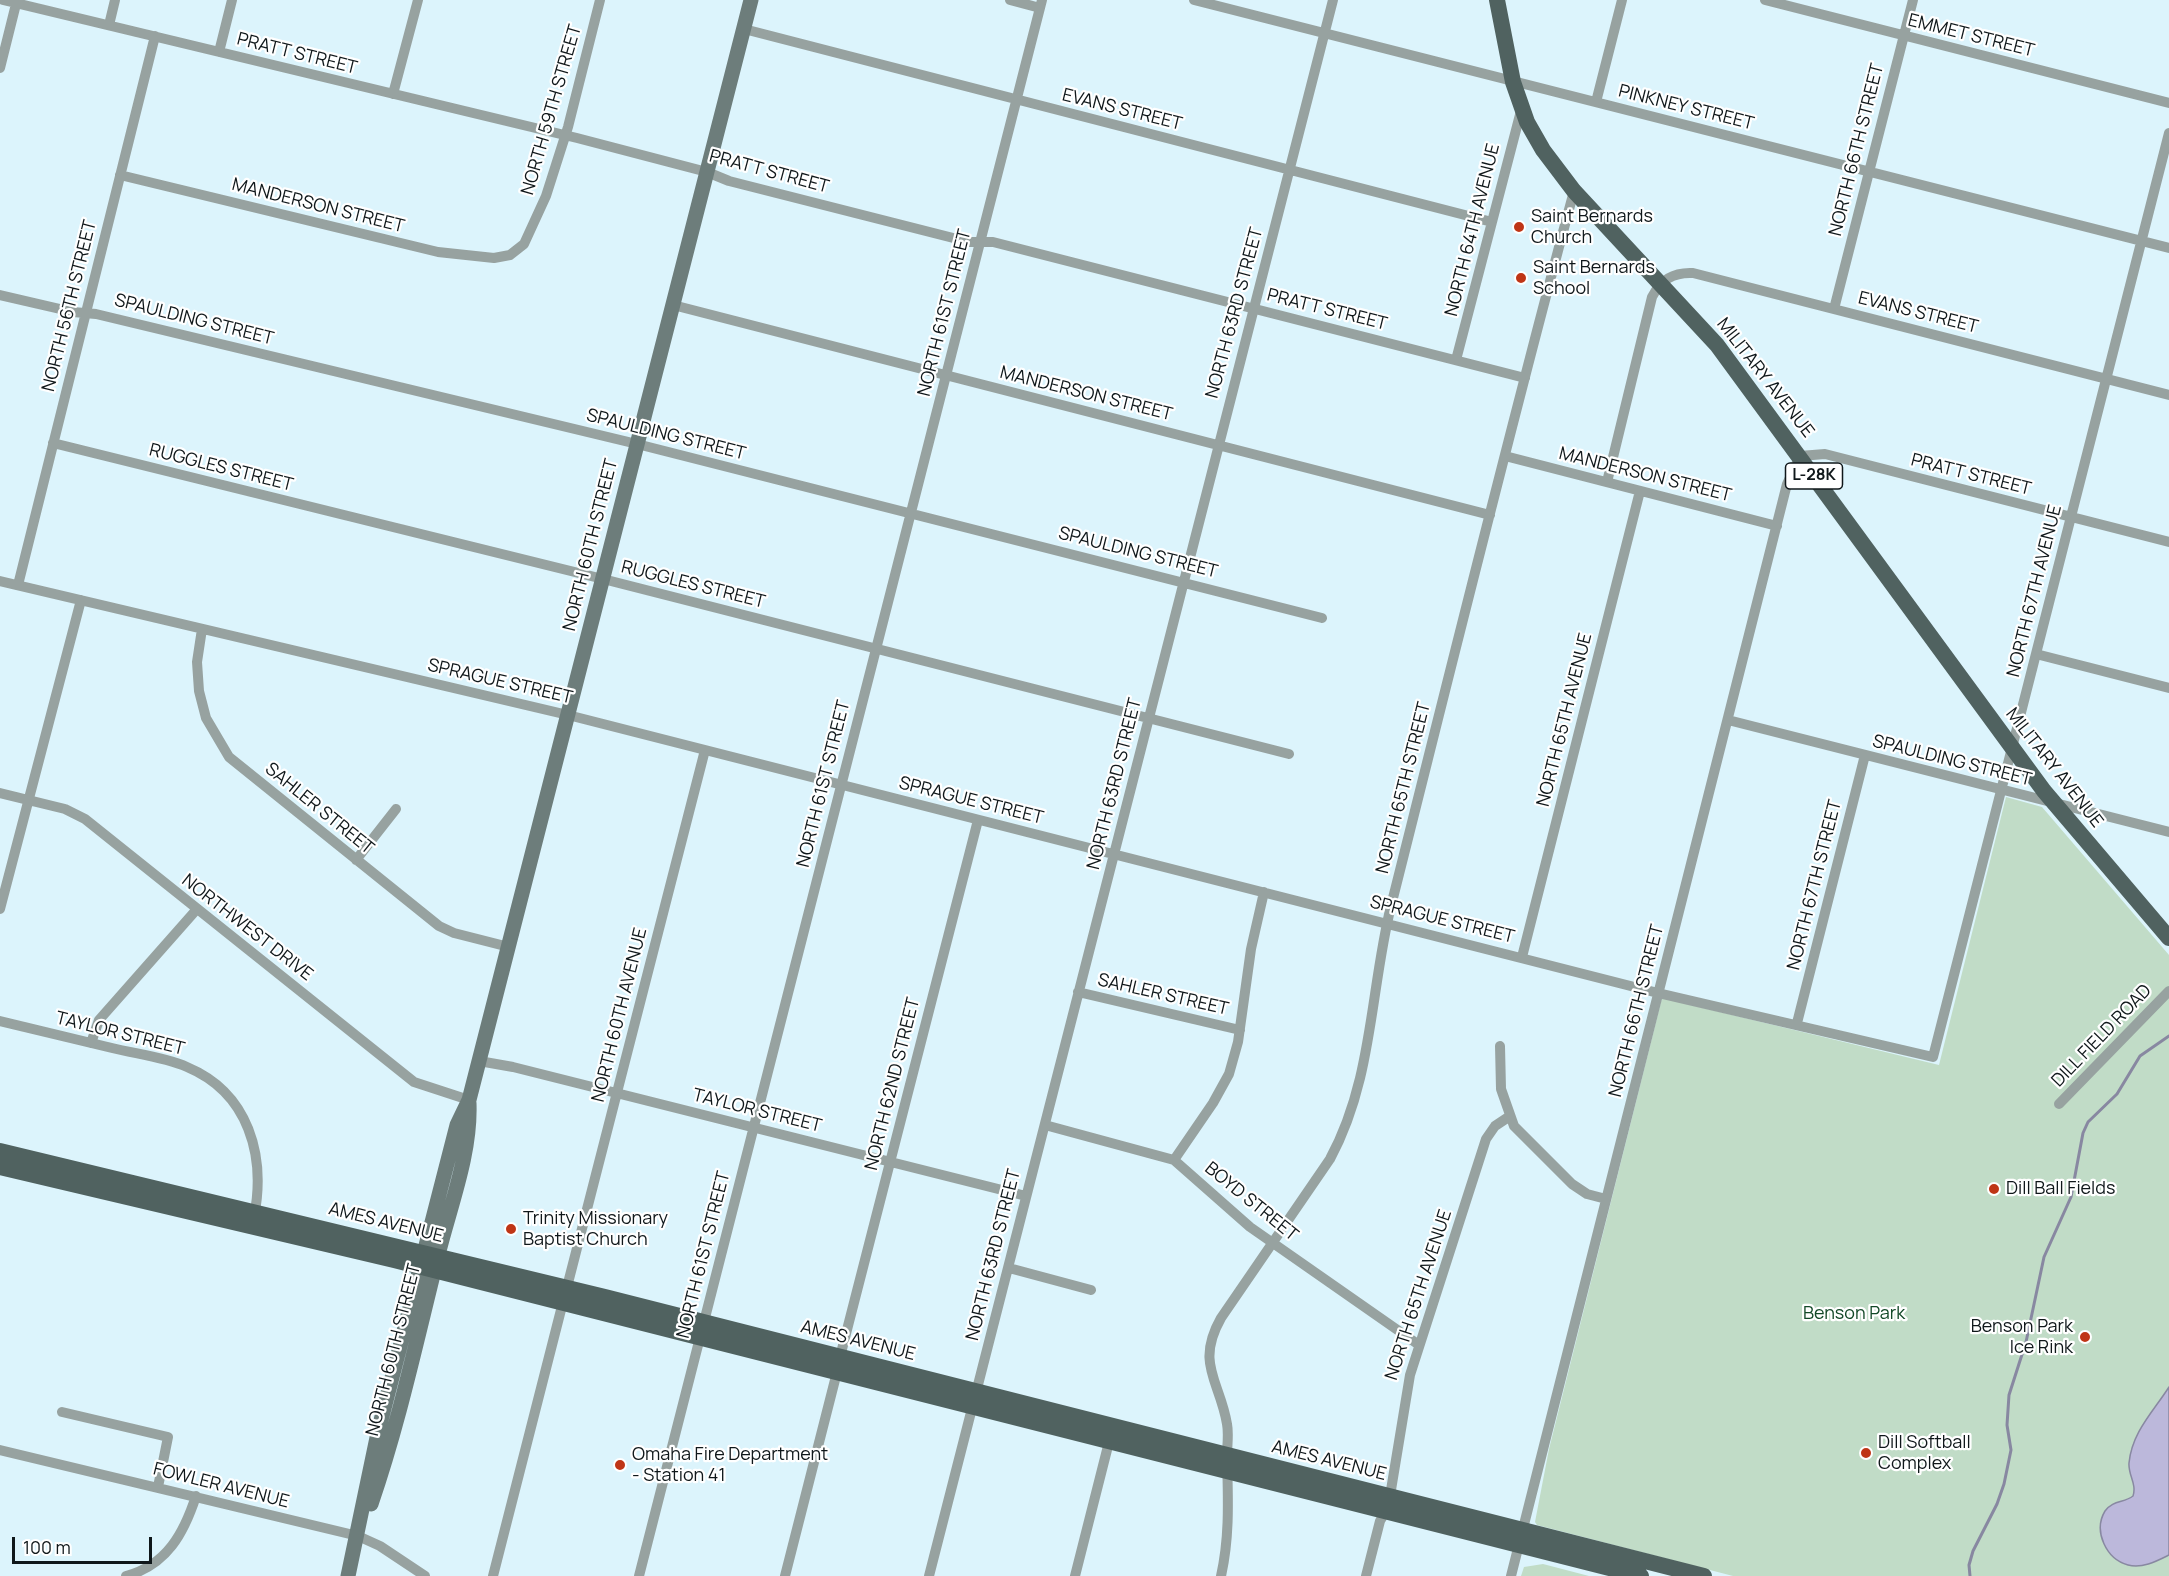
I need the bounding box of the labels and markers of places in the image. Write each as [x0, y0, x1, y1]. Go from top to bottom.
place label: Saint Bernards Church [1531, 206, 1653, 248]
marker: Saint Bernards Church [1512, 220, 1526, 234]
place label: Saint Bernards School [1533, 257, 1655, 300]
marker: Saint Bernards School [1514, 271, 1528, 285]
place label: Dill Ball Fields [2006, 1178, 2115, 1200]
marker: Dill Ball Fields [1987, 1182, 2001, 1196]
place label: Trinity Missionary Baptist Church [523, 1208, 668, 1250]
marker: Trinity Missionary Baptist Church [504, 1222, 518, 1236]
place label: Benson Park Ice Rink [1971, 1316, 2073, 1358]
marker: Benson Park Ice Rink [2078, 1330, 2092, 1344]
place label: Dill Softball Complex [1878, 1432, 1971, 1474]
place label: Omaha Fire Department - Station 41 [632, 1444, 828, 1486]
marker: Dill Softball Complex [1859, 1446, 1873, 1460]
marker: Omaha Fire Department - Station 41 [613, 1458, 627, 1472]

